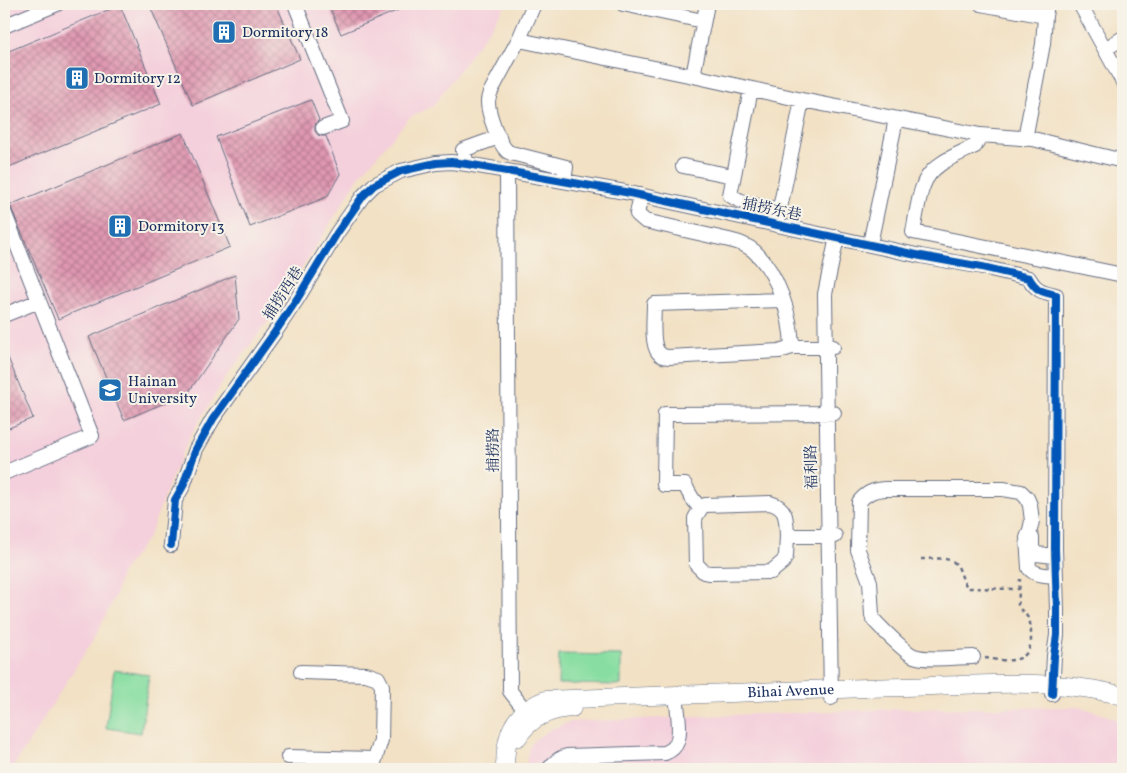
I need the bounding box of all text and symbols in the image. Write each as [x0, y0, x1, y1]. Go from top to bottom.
building icon: Dormitory 18 [211, 19, 237, 45]
place label: Dormitory 18 [242, 23, 329, 44]
building icon: Dormitory 12 [64, 65, 90, 91]
place label: Dormitory 12 [94, 69, 181, 90]
street label: 捕捞东巷 [740, 194, 803, 227]
building icon: Dormitory 13 [107, 213, 133, 239]
place label: Dormitory 13 [138, 217, 225, 238]
street label: 捕捞西巷 [259, 263, 309, 325]
place label: Hainan University [128, 372, 197, 410]
school or university icon: Hainan University [97, 377, 123, 403]
street label: 捕捞路 [484, 427, 505, 473]
street label: 福利路 [802, 444, 823, 490]
street label: Bihai Avenue [747, 680, 835, 704]

